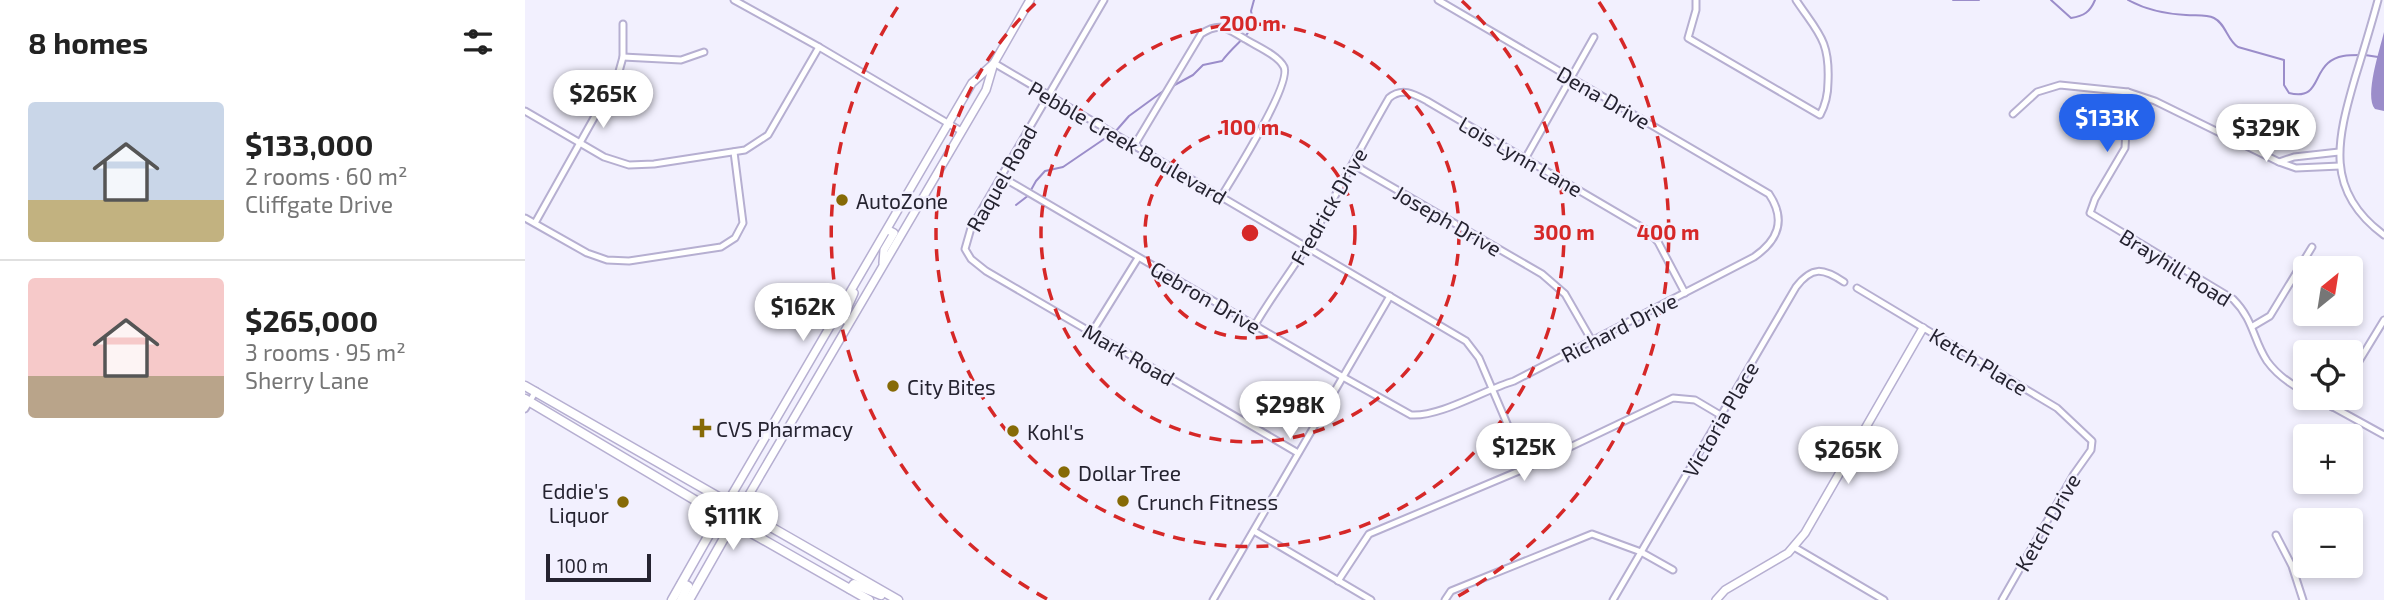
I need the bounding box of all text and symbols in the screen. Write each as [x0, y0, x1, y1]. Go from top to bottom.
text: 200 m [1219, 10, 1281, 35]
icon: filters [459, 23, 497, 61]
text: 8 homes [28, 24, 148, 60]
street label: Dena Drive [1553, 60, 1655, 134]
pin: $265K [554, 71, 652, 130]
street label: Pebble Creek Boulevard [1024, 75, 1232, 209]
text: $265K [569, 79, 637, 107]
pin: $133K [2058, 94, 2156, 154]
text: $133K [2075, 103, 2139, 131]
pin: $329K [2217, 104, 2315, 164]
street label: Lois Lynn Lane [1455, 111, 1587, 201]
text: $329K [2232, 113, 2300, 141]
text: 100 m [1221, 114, 1279, 139]
street label: Raquel Road [961, 120, 1041, 236]
text: $133,000 [245, 126, 373, 162]
icon: home [84, 130, 168, 214]
street label: Fredrick Drive [1284, 143, 1372, 269]
text: 2 rooms · 60 m² [245, 162, 407, 190]
street label: Joseph Drive [1390, 179, 1506, 261]
place label: AutoZone [856, 188, 948, 213]
text: Cliffgate Drive [245, 190, 393, 218]
marker: AutoZone [834, 192, 850, 208]
text: 300 m [1533, 219, 1595, 244]
text: 400 m [1637, 219, 1699, 244]
centre of rings [1238, 221, 1262, 245]
street label: Brayhill Road [2116, 223, 2236, 311]
street label: Gebron Drive [1146, 255, 1266, 339]
north arrow [2293, 256, 2363, 326]
map controls [2293, 256, 2363, 578]
pin: $162K [754, 284, 852, 343]
street label: Richard Drive [1557, 287, 1681, 367]
text: $162K [771, 292, 835, 320]
text: $265,000 [245, 302, 378, 338]
icon: home [84, 306, 168, 390]
street label: Mark Road [1079, 318, 1179, 390]
street label: Ketch Place [1925, 322, 2033, 400]
text: 3 rooms · 95 m² [245, 338, 406, 366]
button: locate [2293, 340, 2363, 410]
street label: Victoria Place [1677, 357, 1763, 481]
text: Sherry Lane [245, 366, 369, 394]
place label: City Bites [907, 374, 996, 399]
marker: City Bites [885, 378, 901, 394]
pin: $298K [1241, 382, 1339, 441]
text: $298K [1255, 390, 1325, 418]
place label: CVS Pharmacy [716, 416, 853, 441]
place label: Kohl's [1027, 419, 1084, 444]
marker: CVS Pharmacy [694, 420, 710, 436]
marker: Kohl's [1005, 423, 1021, 439]
pin: $125K [1475, 424, 1573, 483]
button: + [2293, 424, 2363, 494]
pin: $265K [1799, 426, 1897, 486]
text: $125K [1492, 432, 1556, 460]
text: $265K [1814, 435, 1882, 463]
place label: Dollar Tree [1078, 460, 1181, 485]
marker: Dollar Tree [1056, 464, 1072, 480]
street label: Ketch Drive [2009, 469, 2085, 575]
place label: Eddie's Liquor [542, 478, 610, 527]
place label: Crunch Fitness [1137, 489, 1278, 514]
pin: $111K [684, 492, 782, 552]
marker: Crunch Fitness [1115, 493, 1131, 509]
marker: Eddie's Liquor [615, 494, 631, 510]
text: $111K [704, 501, 762, 529]
button: − [2293, 508, 2363, 578]
scale bar [546, 551, 651, 583]
text: 100 m [557, 554, 608, 577]

